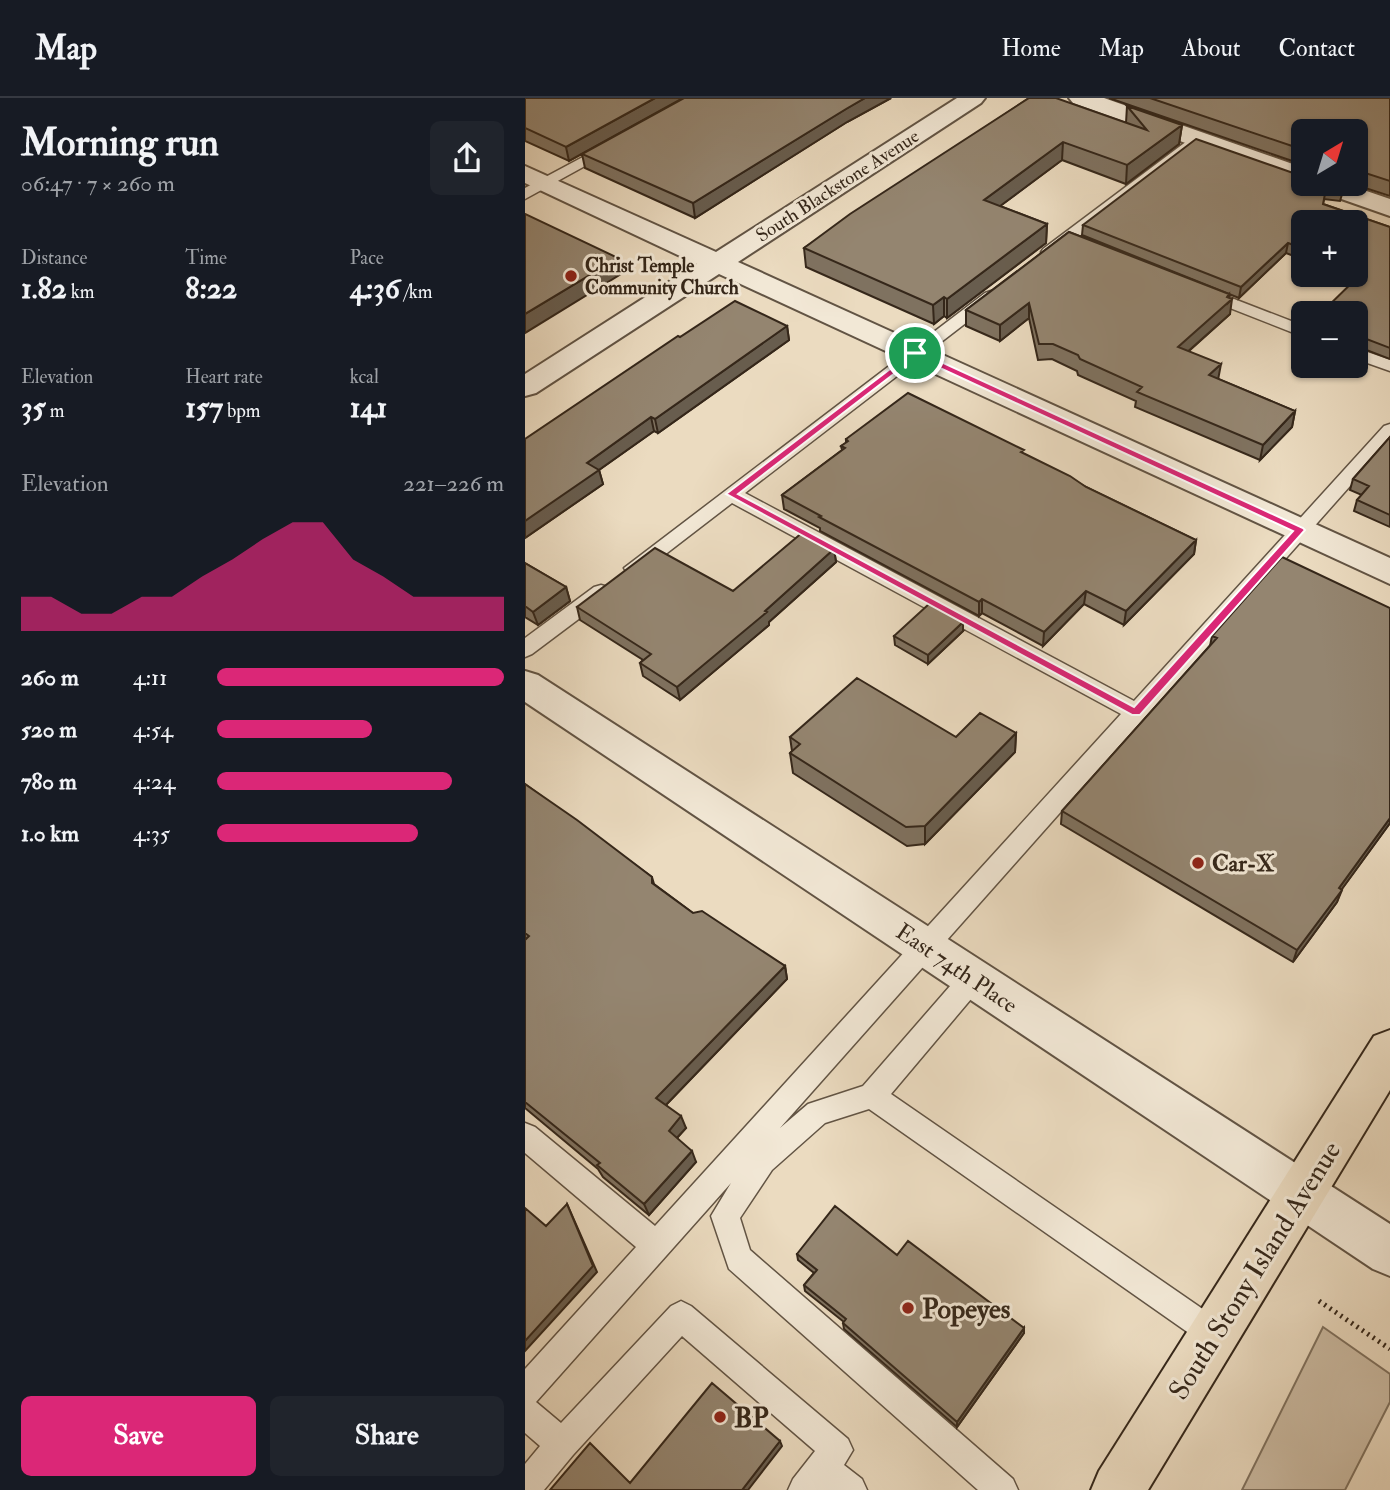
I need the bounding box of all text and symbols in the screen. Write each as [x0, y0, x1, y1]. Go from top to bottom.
text: Map [35, 28, 97, 69]
text: Home [1001, 33, 1061, 64]
text: Map [1099, 33, 1144, 64]
text: About [1182, 33, 1241, 64]
text: Contact [1279, 33, 1355, 64]
text: Morning run [21, 119, 219, 167]
north arrow [1291, 119, 1369, 196]
map controls [1291, 119, 1368, 378]
button: share [430, 121, 504, 195]
street label: South Blackstone Avenue [751, 124, 924, 248]
text: 06:47 · 7 × 260 m [21, 169, 175, 198]
button: + [1291, 210, 1368, 287]
text: Distance [21, 246, 87, 270]
text: Time [185, 246, 227, 270]
text: Pace [350, 246, 384, 270]
place label: Christ Temple Community Church [585, 254, 739, 301]
marker: Christ Temple Community Church [563, 268, 579, 284]
text: 1.82 [21, 270, 67, 307]
text: 8:22 [185, 270, 237, 307]
text: 4:36 [350, 270, 400, 307]
text: km [67, 280, 95, 304]
text: /km [400, 280, 433, 304]
button: − [1291, 301, 1368, 378]
pin [885, 323, 945, 383]
icon: arrive [896, 334, 934, 372]
text: Elevation [21, 365, 93, 389]
text: Heart rate [185, 365, 263, 389]
text: kcal [350, 365, 379, 389]
text: 35 [21, 389, 46, 426]
text: 157 [185, 389, 223, 426]
text: 141 [350, 389, 387, 426]
text: m [46, 399, 64, 423]
text: bpm [223, 399, 261, 423]
text: Elevation [21, 469, 109, 498]
text: 221–226 m [403, 469, 504, 498]
text: 260 m [21, 663, 79, 692]
text: 4:11 [133, 663, 168, 692]
text: 520 m [21, 715, 77, 744]
text: 4:54 [133, 715, 173, 744]
text: 780 m [21, 767, 77, 796]
text: 4:24 [133, 767, 175, 796]
text: 1.0 km [21, 819, 79, 848]
text: 4:35 [133, 819, 170, 848]
place label: Car-X [1212, 849, 1274, 878]
marker: Car-X [1190, 855, 1206, 871]
street label: East 74th Place [890, 917, 1023, 1020]
street label: South Stony Island Avenue [1161, 1135, 1349, 1406]
place label: Popeyes [922, 1292, 1011, 1327]
marker: Popeyes [900, 1300, 916, 1316]
button: Save [21, 1396, 256, 1476]
button: Share [270, 1396, 504, 1476]
place label: BP [734, 1401, 769, 1436]
marker: BP [712, 1409, 728, 1425]

